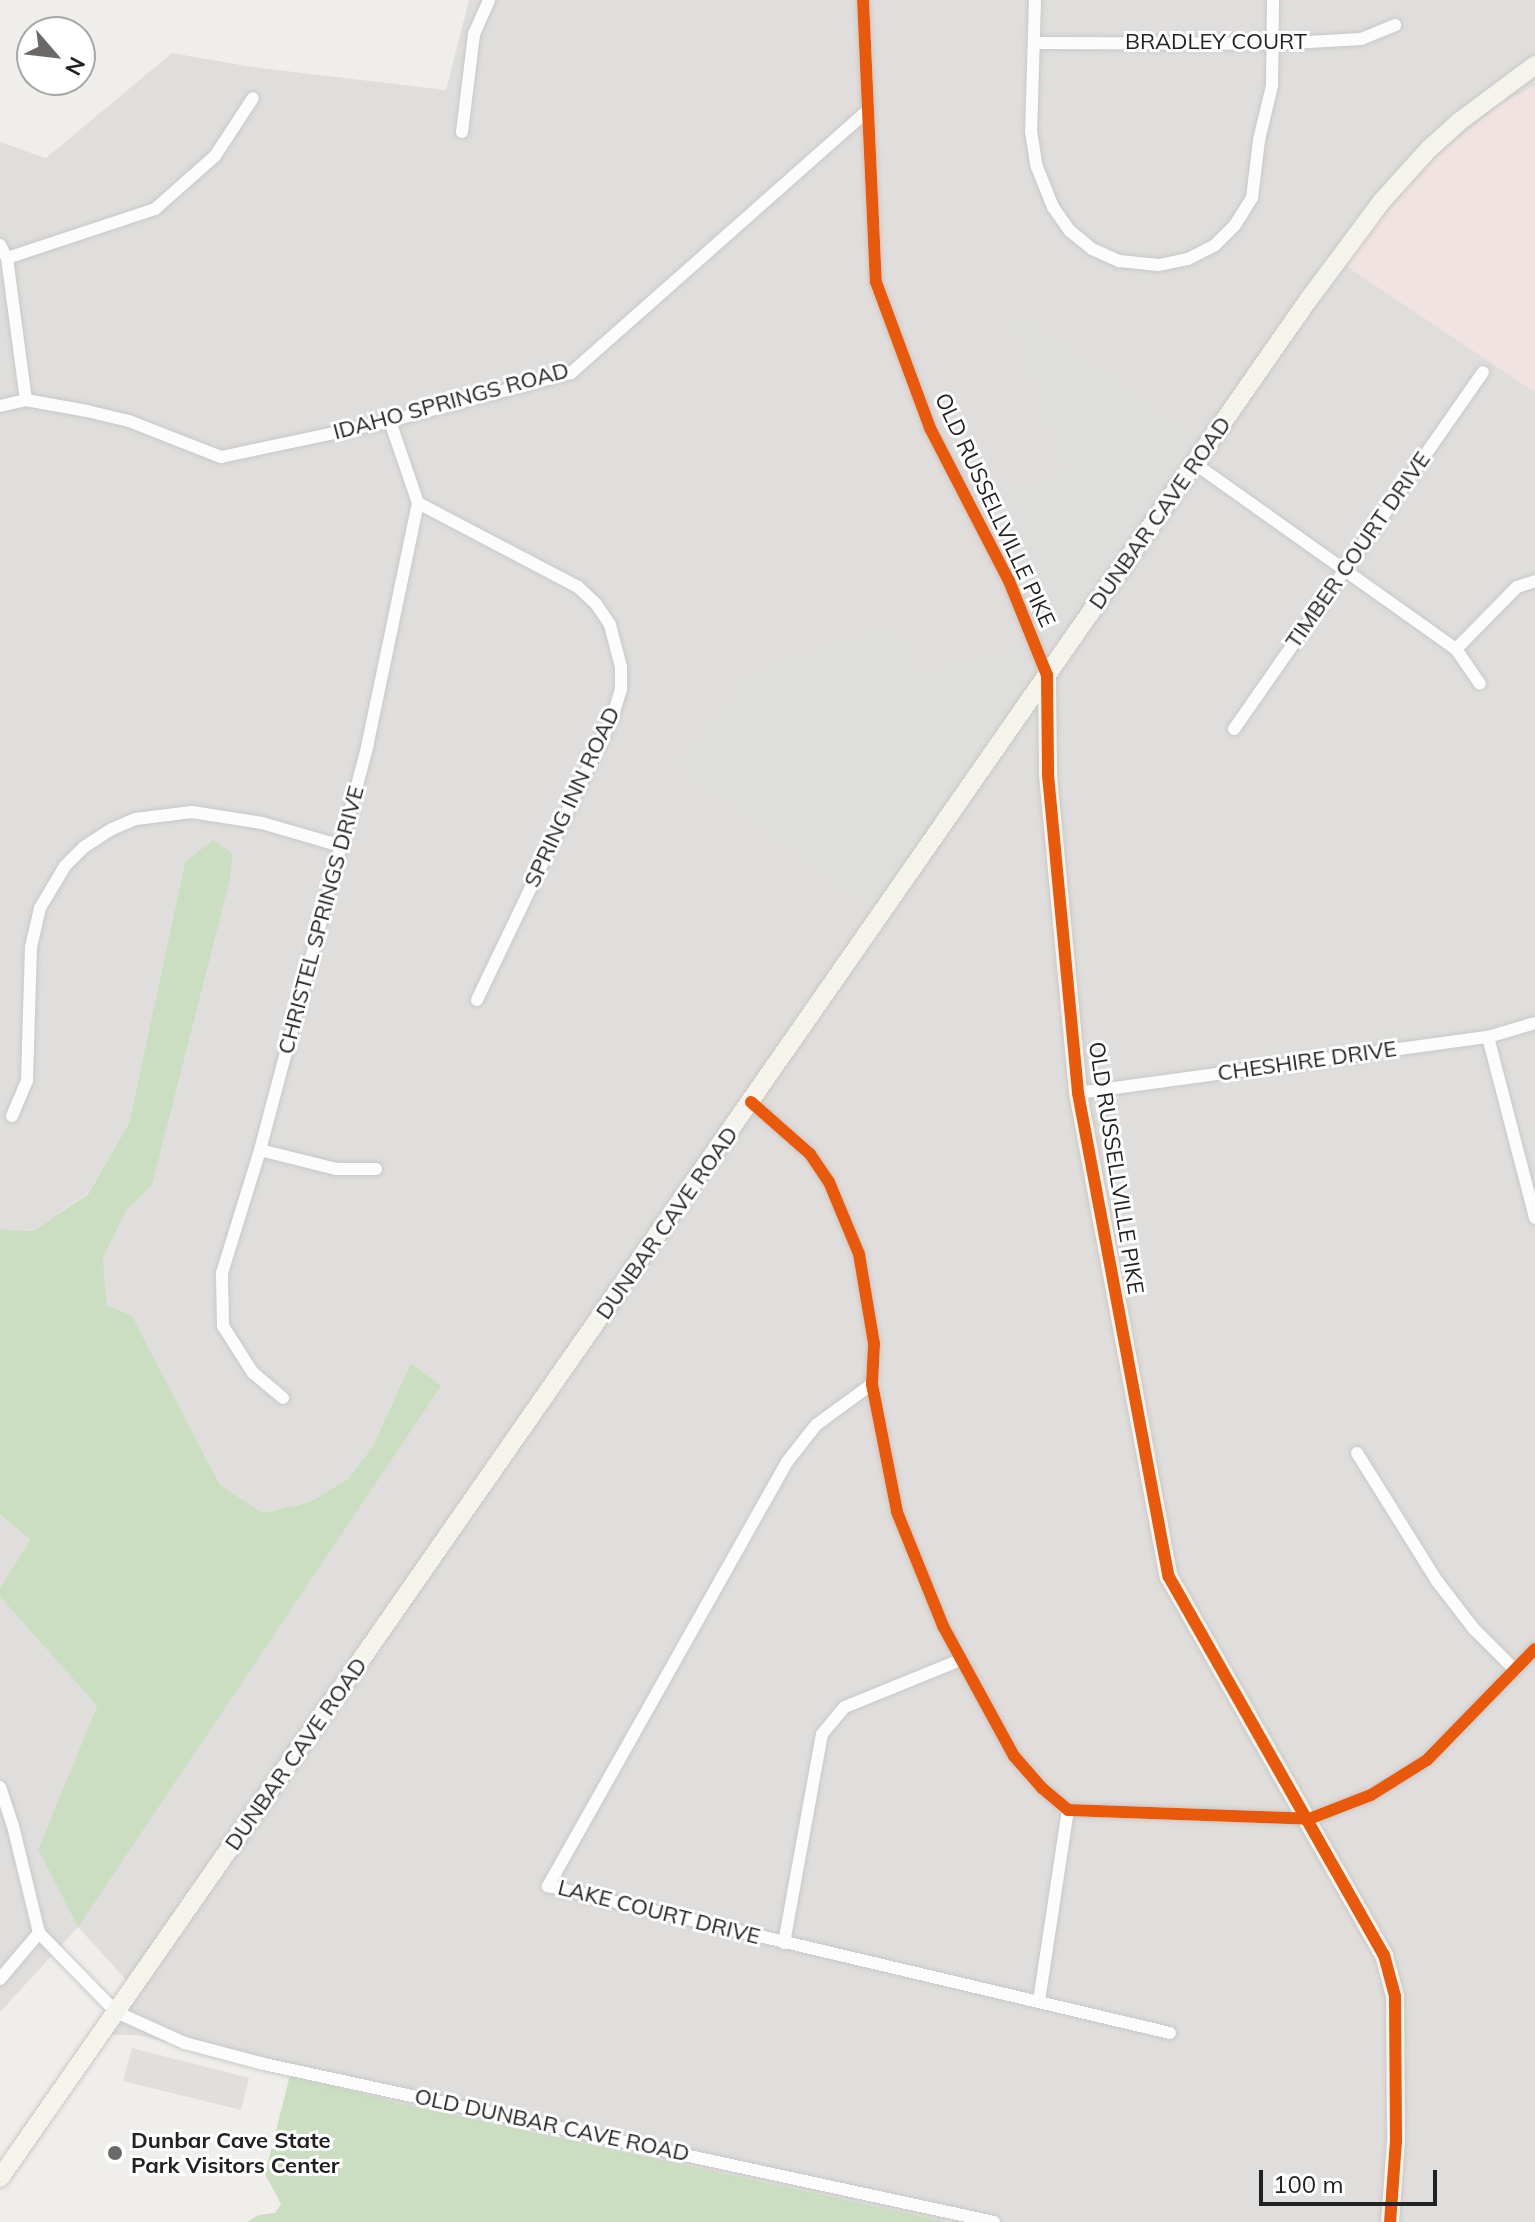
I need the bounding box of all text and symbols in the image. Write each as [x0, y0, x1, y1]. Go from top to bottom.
north arrow [16, 16, 96, 96]
street label: BRADLEY COURT [1125, 29, 1307, 55]
text: N [59, 52, 92, 80]
street label: IDAHO SPRINGS ROAD [330, 357, 572, 445]
street label: OLD RUSSELLVILLE PIKE [929, 389, 1061, 631]
street label: DUNBAR CAVE ROAD [1084, 412, 1236, 614]
street label: TIMBER COURT DRIVE [1280, 447, 1436, 653]
street label: SPRING INN ROAD [519, 703, 625, 891]
street label: CHRISTEL SPRINGS DRIVE [272, 783, 370, 1057]
street label: CHESHIRE DRIVE [1216, 1035, 1398, 1087]
street label: OLD RUSSELLVILLE PIKE [1083, 1040, 1149, 1296]
street label: DUNBAR CAVE ROAD [591, 1122, 743, 1324]
street label: DUNBAR CAVE ROAD [220, 1653, 372, 1855]
street label: LAKE COURT DRIVE [555, 1874, 763, 1950]
street label: OLD DUNBAR CAVE ROAD [412, 2083, 692, 2167]
place label: Dunbar Cave State Park Visitors Center [131, 2127, 339, 2178]
marker: Dunbar Cave State Park Visitors Center [106, 2144, 124, 2162]
scale bar [1263, 2154, 1441, 2204]
text: 100 m [1273, 2169, 1344, 2199]

